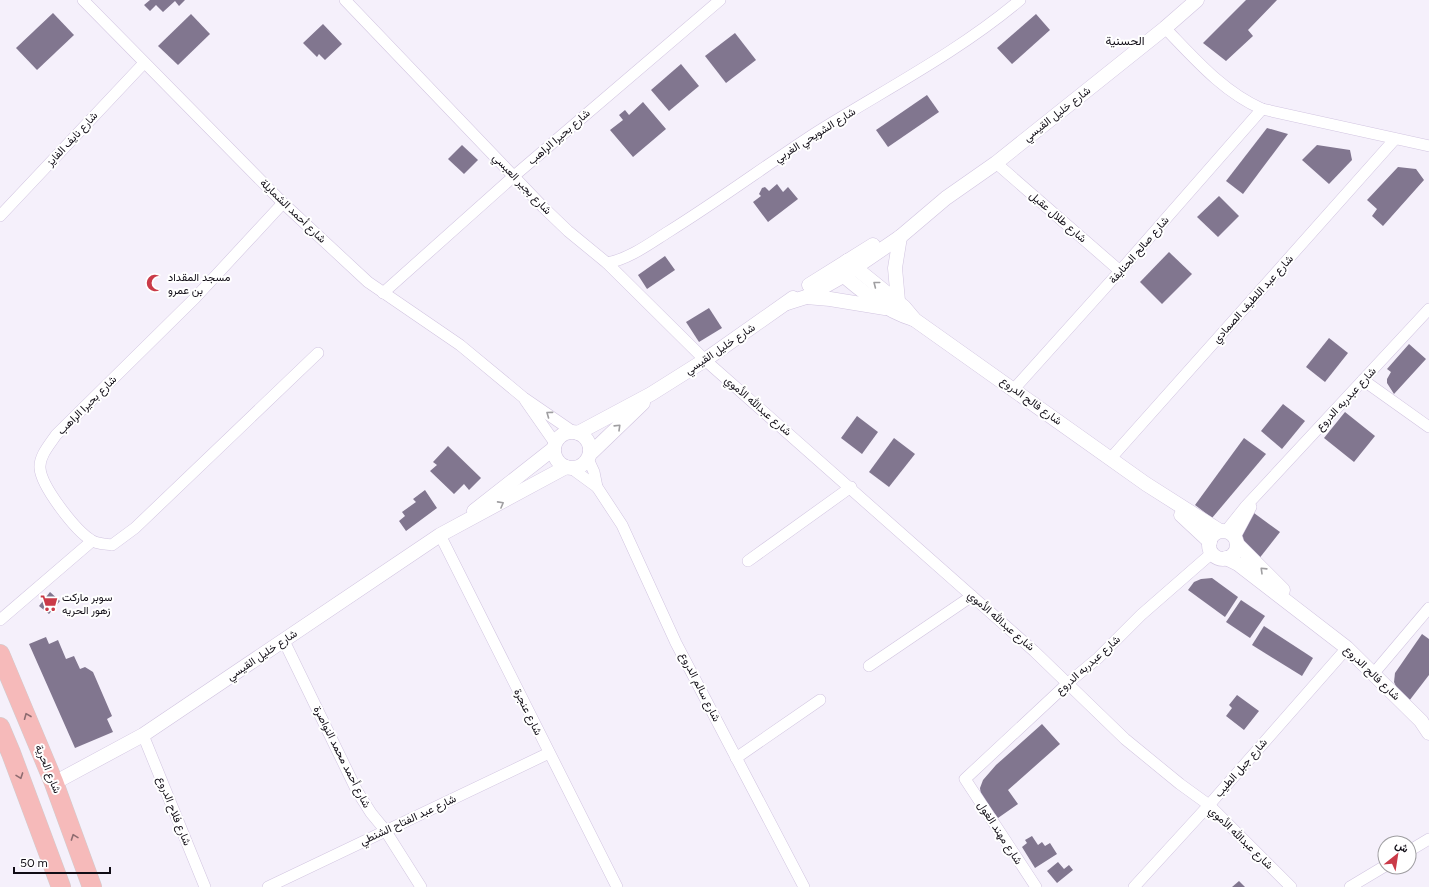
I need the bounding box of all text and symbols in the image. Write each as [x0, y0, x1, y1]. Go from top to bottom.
district label: الحسنية [1105, 34, 1145, 48]
street label: شارع خليل القيسي [1021, 84, 1095, 147]
street label: شارع الشويحي الغربي [772, 105, 860, 168]
street label: شارع بحيرا الراهب [525, 106, 594, 168]
street label: شارع نايف الفايز [43, 109, 101, 170]
street label: شارع بجير العبسي [488, 151, 554, 219]
street label: شارع أحمد الشمايلة [257, 176, 329, 247]
street label: شارع طلال عقيل [1026, 189, 1089, 246]
street label: شارع صالح الحنايفة [1106, 213, 1173, 287]
street label: شارع عبد اللطيف الصمادي [1210, 252, 1298, 348]
place label: مسجد المقداد بن عمرو [168, 271, 231, 297]
mosque icon: مسجد المقداد بن عمرو [145, 273, 165, 293]
one-way arrow [874, 282, 881, 289]
street label: شارع خليل القيسي [682, 321, 759, 380]
street label: شارع عبدربه الدروع [1313, 364, 1380, 434]
street label: شارع بحيرا الراهب [55, 372, 120, 438]
street label: شارع عبدالله الأموي [720, 373, 794, 441]
street label: شارع فالح الدروع [997, 374, 1065, 429]
one-way arrow [546, 412, 553, 419]
one-way arrow [613, 424, 621, 432]
one-way arrow [497, 501, 504, 509]
one-way arrow [1260, 567, 1268, 575]
street label: شارع عبدالله الأموي [963, 588, 1037, 656]
place label: سوبر ماركت زهور الحريه [62, 591, 113, 617]
supermarket icon: سوبر ماركت زهور الحريه [39, 593, 59, 613]
street label: شارع خليل القيسي [224, 627, 301, 686]
street label: شارع عبدربه الدروع [1053, 632, 1124, 698]
street label: شارع فالح الدروع [1341, 643, 1403, 704]
street label: شارع سالم الدروع [676, 650, 723, 725]
street label: شارع عنجرة [510, 687, 545, 738]
street label: شارع أحمد محمد النواصرة [310, 704, 373, 811]
one-way arrow [24, 712, 32, 720]
street label: شارع جبل الطيب [1212, 736, 1271, 801]
street label: شارع الحرية [31, 743, 64, 796]
one-way arrow [16, 773, 24, 780]
street label: شارع فلاح الدروع [153, 775, 194, 848]
street label: شارع عبد الفتاح الشنطي [358, 792, 460, 851]
street label: شارع مهند الغول [974, 799, 1025, 868]
street label: شارع عبدالله الأموي [1204, 804, 1276, 874]
one-way arrow [70, 834, 79, 841]
north arrow [1377, 835, 1417, 875]
text: ش [1393, 838, 1411, 856]
scale bar [14, 849, 110, 875]
text: 50 m [20, 856, 48, 870]

